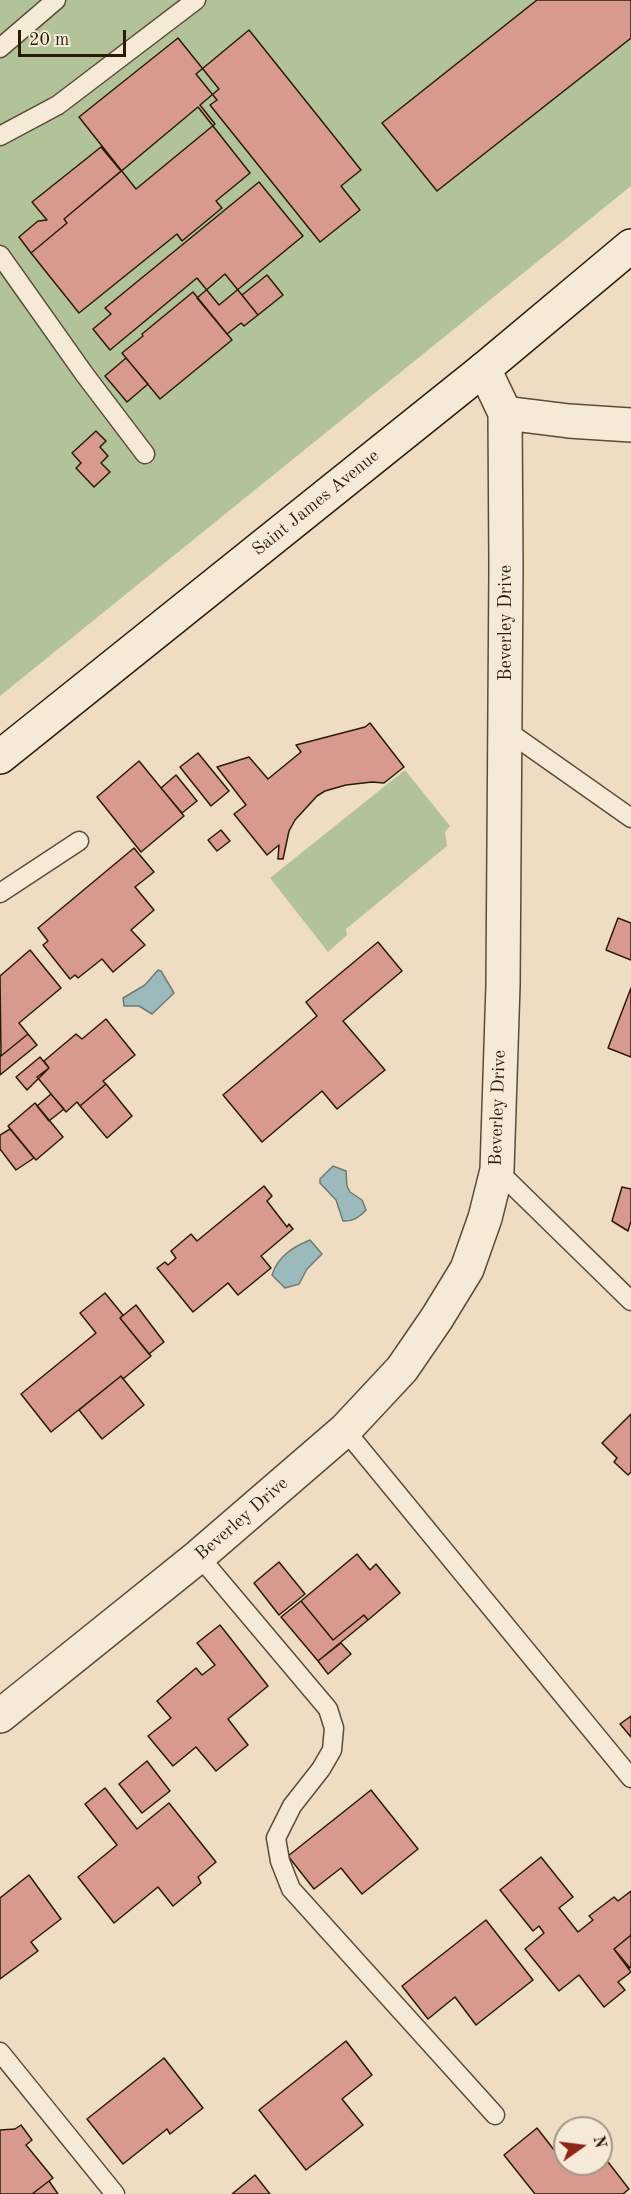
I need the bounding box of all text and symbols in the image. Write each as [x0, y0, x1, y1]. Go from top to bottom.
scale bar [21, 18, 129, 56]
text: 20 m [29, 31, 69, 49]
street label: Saint James Avenue [248, 445, 384, 561]
street label: Beverley Drive [495, 565, 517, 681]
street label: Beverley Drive [485, 1050, 511, 1166]
street label: Beverley Drive [191, 1473, 293, 1565]
north arrow [553, 2116, 613, 2176]
text: N [589, 2134, 608, 2150]

